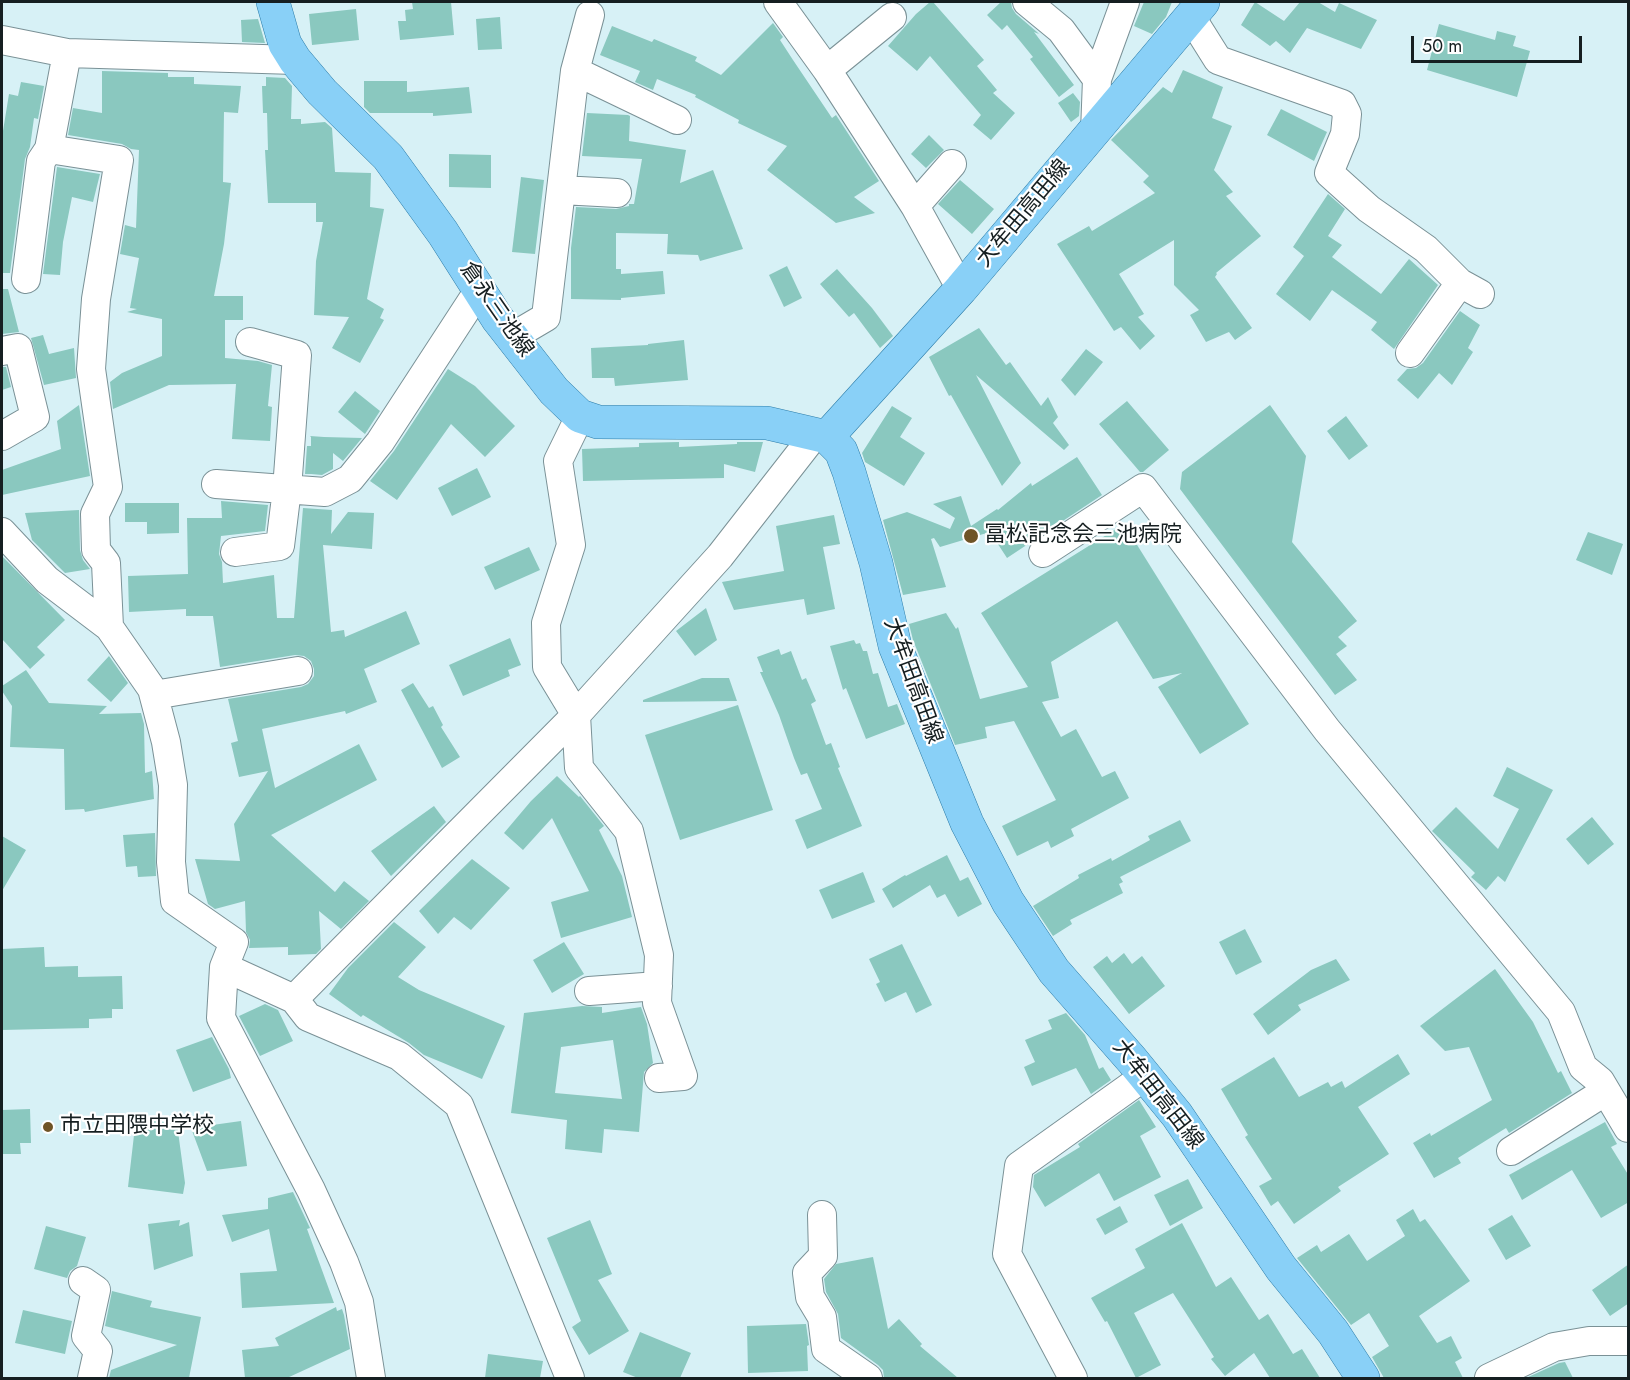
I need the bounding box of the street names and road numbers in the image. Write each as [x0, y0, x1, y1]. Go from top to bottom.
street label: 大牟田高田線 [971, 155, 1077, 273]
street label: 倉永三池線 [454, 257, 538, 363]
street label: 大牟田高田線 [877, 614, 947, 748]
street label: 大牟田高田線 [1106, 1035, 1208, 1155]

